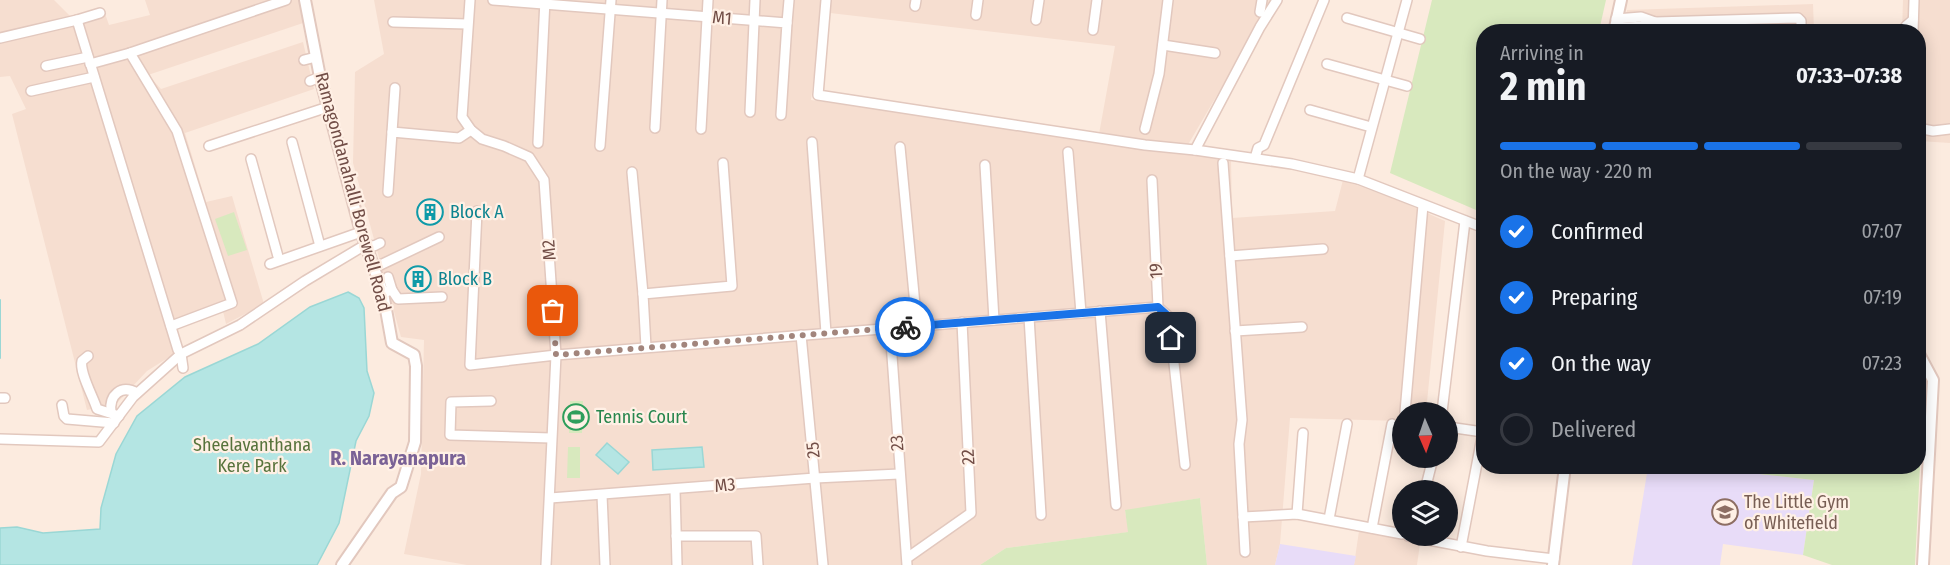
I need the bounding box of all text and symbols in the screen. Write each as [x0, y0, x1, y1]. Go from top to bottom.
street label: M1 [711, 6, 733, 30]
text: Arriving in [1500, 41, 1584, 65]
text: 07:33–07:38 [1796, 62, 1902, 89]
text: 2 min [1500, 64, 1586, 110]
street label: Ramagondanahalli Borewell Road [310, 70, 396, 314]
text: On the way · 220 m [1500, 159, 1653, 183]
building icon: Block A [415, 197, 445, 227]
place label: Block A [450, 201, 504, 223]
icon: check [1500, 215, 1533, 248]
text: Confirmed [1551, 218, 1644, 245]
text: 07:07 [1861, 219, 1902, 243]
street label: M2 [537, 239, 561, 261]
street label: 19 [1145, 263, 1167, 279]
building icon: Block B [403, 264, 433, 294]
place label: Block B [438, 268, 492, 290]
icon: check [1500, 281, 1533, 314]
text: Preparing [1551, 284, 1637, 311]
pin [527, 285, 578, 336]
text: 07:19 [1863, 285, 1902, 309]
icon: bag [536, 294, 569, 327]
courier [875, 297, 935, 357]
icon: bike [889, 311, 922, 344]
pin [1145, 312, 1196, 363]
icon: home [1154, 321, 1187, 354]
icon: check [1500, 347, 1533, 380]
text: On the way [1551, 350, 1651, 377]
text: 07:23 [1862, 351, 1902, 375]
sports icon: Tennis Court [561, 402, 591, 432]
north arrow [1392, 402, 1458, 468]
map controls [1392, 402, 1458, 546]
place label: Tennis Court [596, 406, 688, 428]
text: Delivered [1551, 416, 1636, 443]
park label: Sheelavanthana Kere Park [193, 434, 311, 477]
street label: 23 [885, 434, 909, 452]
street label: 25 [801, 441, 825, 459]
district label: R. Narayanapura [330, 446, 466, 470]
street label: 22 [957, 448, 979, 466]
street label: M3 [714, 473, 736, 497]
button: layers [1392, 480, 1458, 546]
place label: The Little Gym of Whitefield [1744, 491, 1849, 534]
school or university icon: The Little Gym of Whitefield [1710, 497, 1740, 527]

